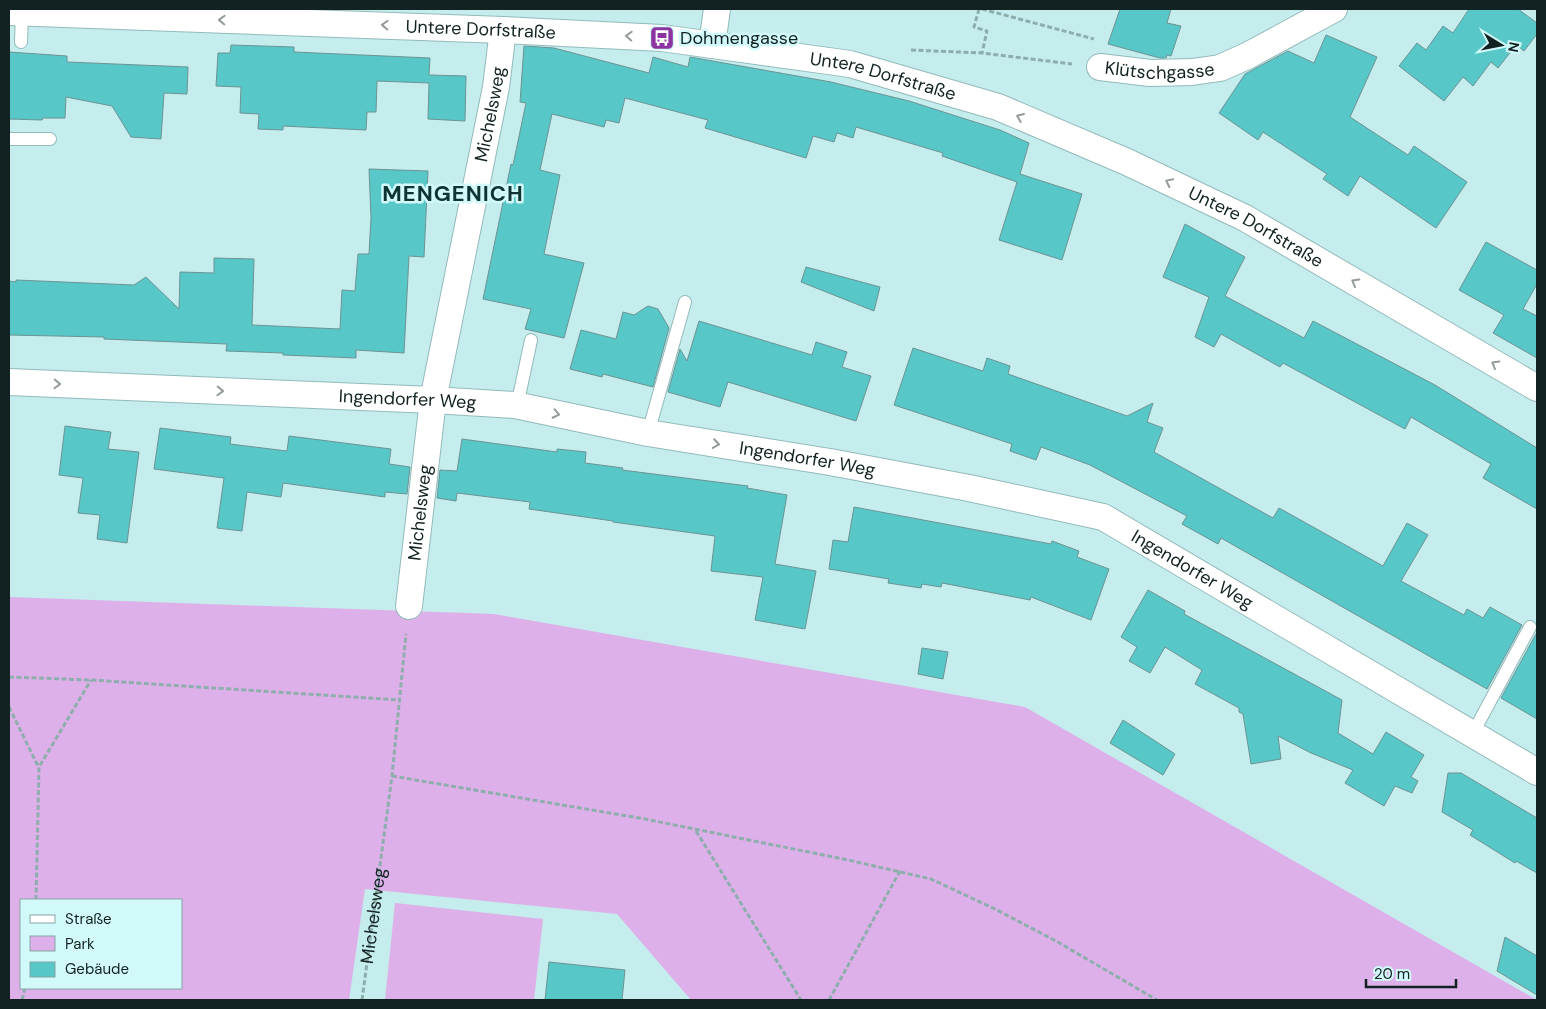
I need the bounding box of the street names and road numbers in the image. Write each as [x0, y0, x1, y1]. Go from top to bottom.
street label: Untere Dorfstraße [405, 14, 556, 45]
street label: Untere Dorfstraße [808, 47, 959, 106]
street label: Klütschgasse [1104, 56, 1216, 85]
street label: Michelsweg [469, 65, 510, 164]
street label: Untere Dorfstraße [1184, 181, 1328, 273]
street label: Ingendorfer Weg [338, 384, 477, 415]
street label: Ingendorfer Weg [738, 436, 878, 482]
street label: Michelsweg [402, 463, 437, 562]
street label: Ingendorfer Weg [1127, 524, 1258, 615]
street label: Michelsweg [355, 866, 392, 965]

